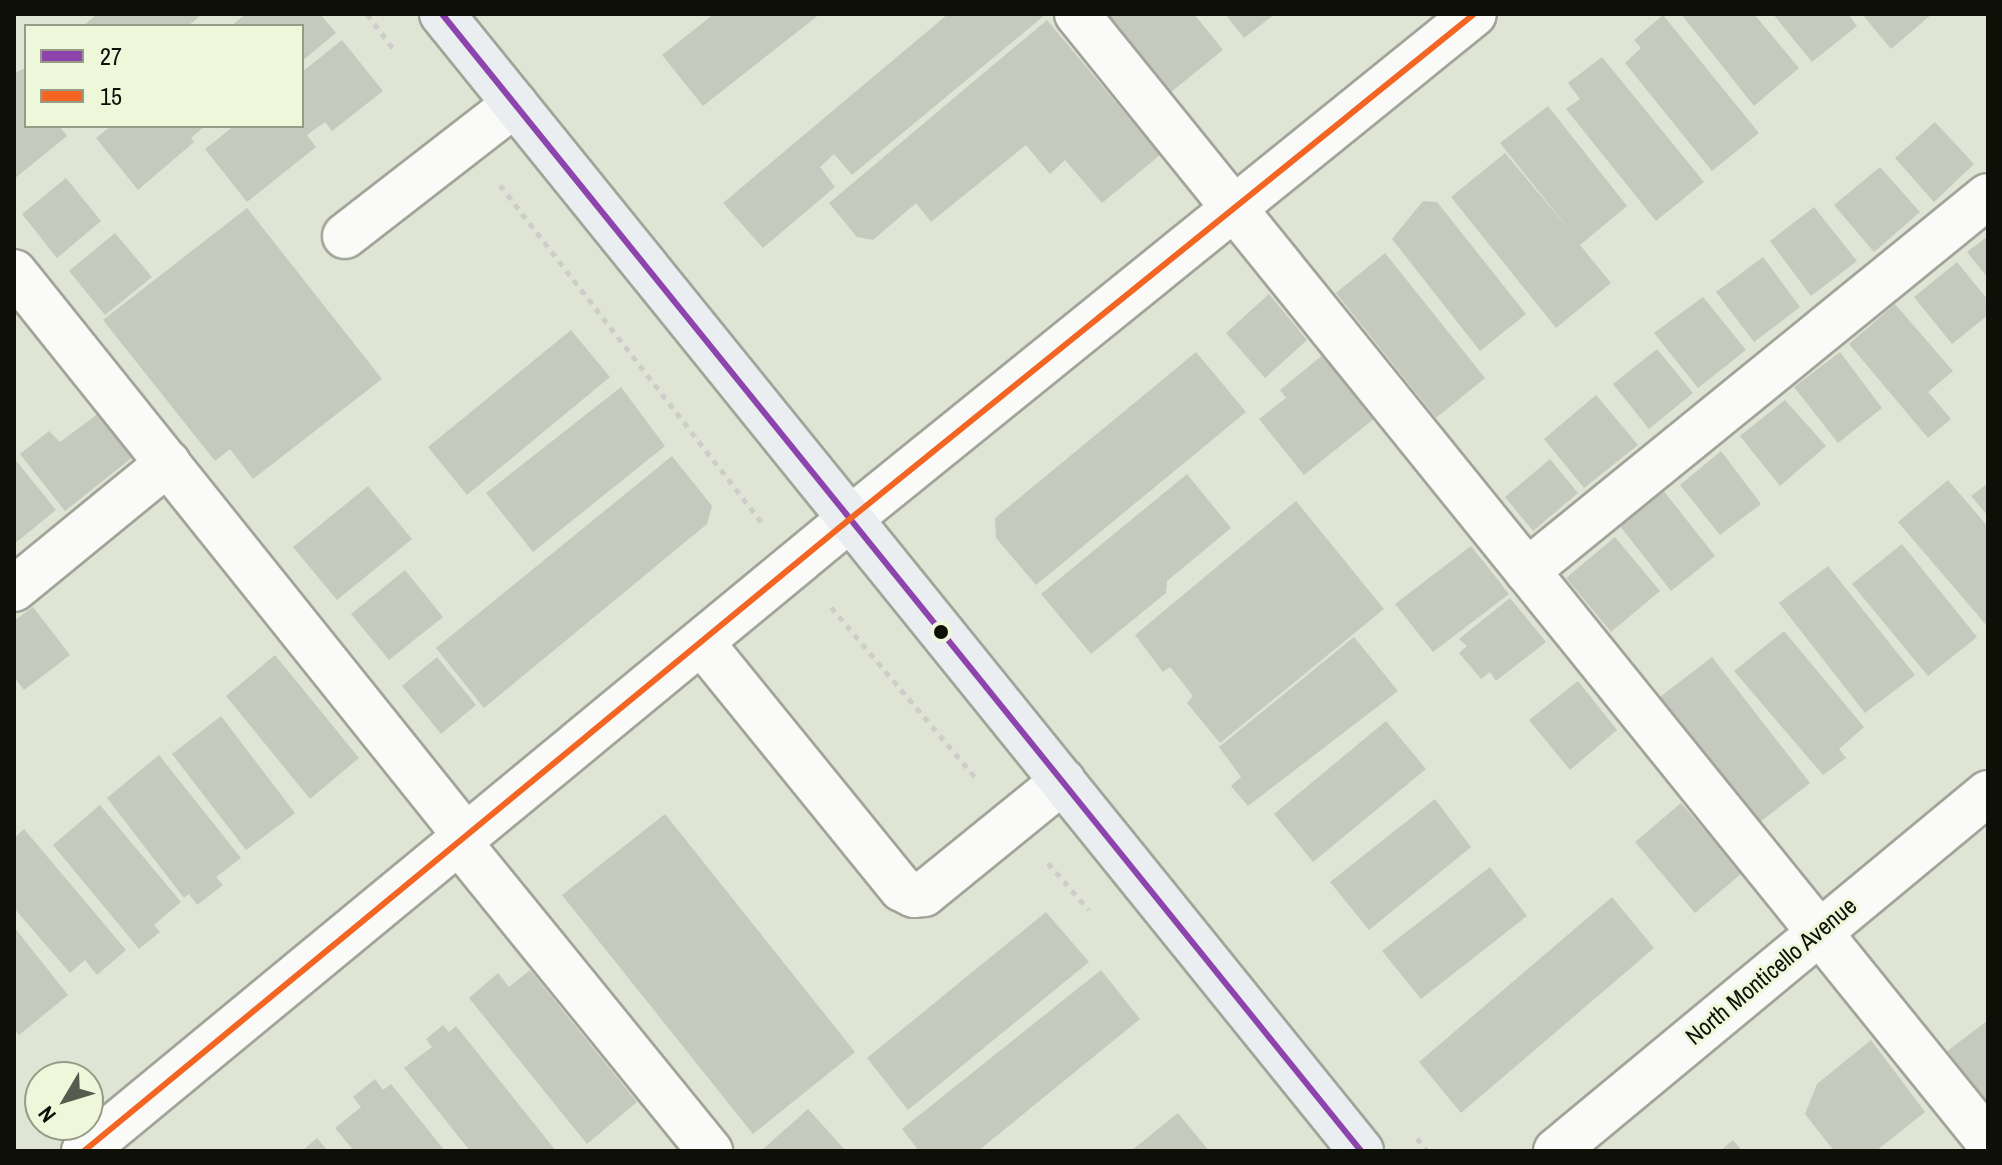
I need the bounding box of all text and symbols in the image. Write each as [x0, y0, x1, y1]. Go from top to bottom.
legend [24, 24, 304, 128]
text: 27 [100, 40, 122, 72]
text: 15 [100, 80, 122, 112]
unlabelled marker [933, 624, 949, 640]
street label: North Monticello Avenue [1679, 891, 1863, 1051]
north arrow [24, 1061, 104, 1141]
text: N [31, 1100, 62, 1129]

